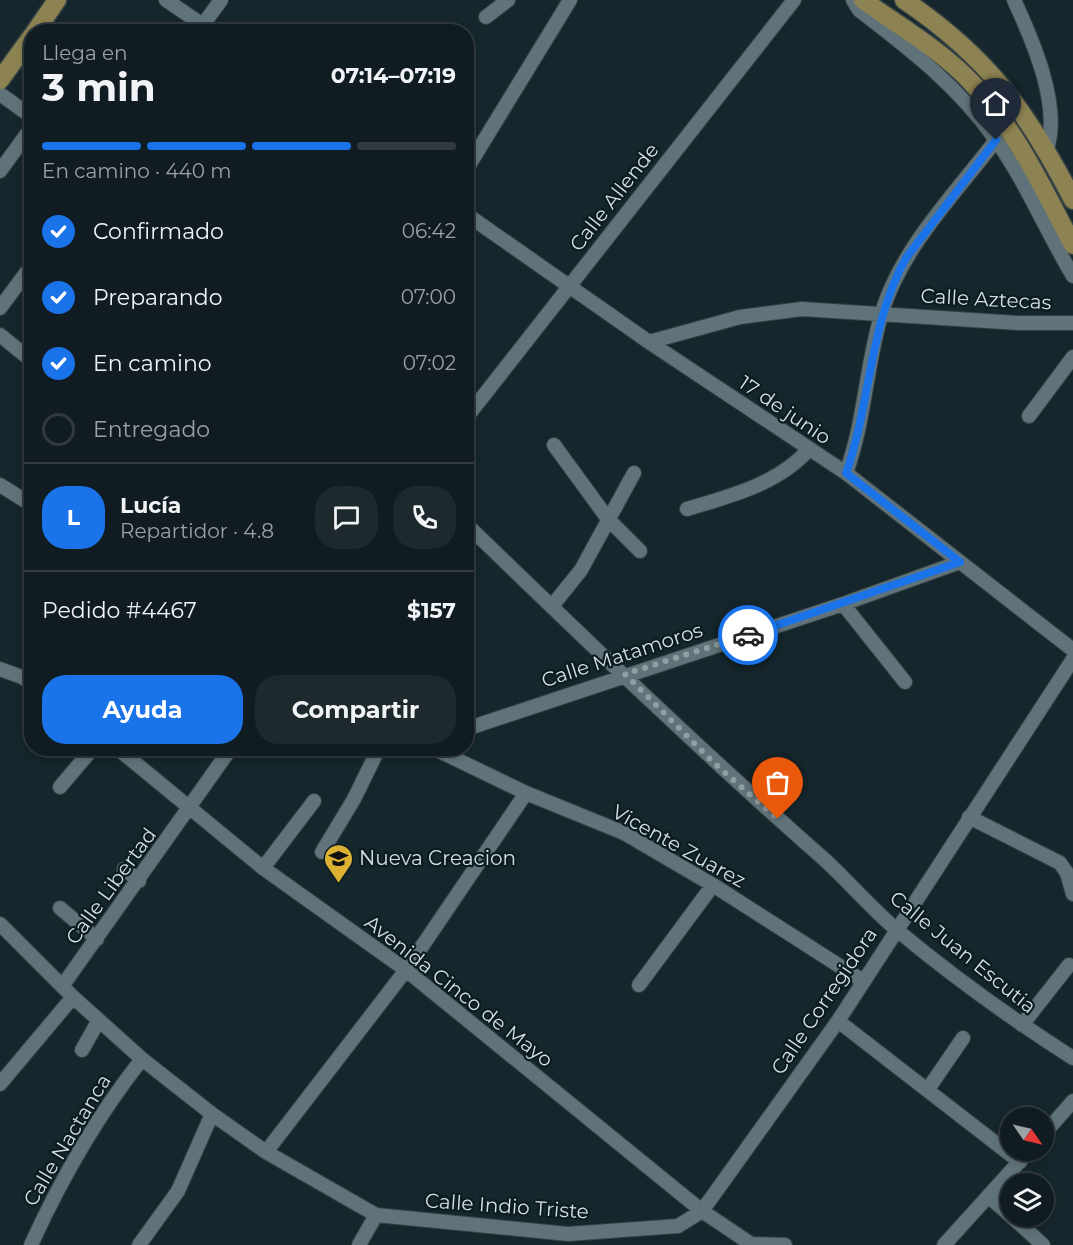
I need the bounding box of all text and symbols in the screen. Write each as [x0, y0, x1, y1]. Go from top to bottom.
text: Llega en [42, 41, 128, 65]
text: 07:14–07:19 [331, 62, 456, 89]
text: 3 min [42, 63, 156, 111]
pin [970, 78, 1021, 140]
icon: home [979, 87, 1012, 120]
street label: Calle Allende [564, 138, 664, 256]
text: En camino · 440 m [42, 159, 232, 183]
icon: check [42, 215, 75, 248]
text: Confirmado [93, 218, 224, 245]
text: 06:42 [402, 219, 456, 243]
icon: check [42, 281, 75, 314]
text: Preparando [93, 284, 222, 311]
street label: Calle Aztecas [920, 284, 1052, 314]
text: 07:00 [401, 285, 456, 309]
icon: check [42, 347, 75, 380]
text: En camino [93, 350, 212, 377]
text: 07:02 [403, 351, 456, 375]
street label: 17 de junio [735, 371, 835, 449]
text: Entregado [93, 416, 210, 443]
button: chat [315, 486, 378, 549]
button: phone [393, 486, 456, 549]
text: Lucía [120, 492, 181, 519]
text: L [67, 504, 80, 531]
text: Repartidor · 4.8 [120, 519, 274, 543]
text: Pedido #4467 [42, 597, 197, 624]
text: $157 [407, 597, 456, 624]
courier [718, 605, 778, 665]
street label: Calle Matamoros [538, 618, 706, 692]
icon: car [732, 619, 765, 652]
button: Ayuda [42, 675, 243, 744]
button: Compartir [255, 675, 456, 744]
pin [752, 757, 803, 819]
icon: bag [761, 766, 794, 799]
street label: Vicente Zuarez [608, 799, 750, 893]
street label: Calle Libertad [61, 823, 161, 949]
school or university icon: Nueva Creacion [322, 842, 354, 884]
place label: Nueva Creacion [359, 846, 516, 870]
street label: Calle Juan Escutia [885, 886, 1041, 1018]
street label: Avenida Cinco de Mayo [360, 910, 558, 1072]
street label: Calle Corregidora [766, 923, 882, 1079]
street label: Calle Nactanca [18, 1070, 116, 1210]
north arrow [1000, 1107, 1054, 1161]
map controls [1000, 1107, 1054, 1227]
button: layers [1000, 1173, 1054, 1227]
street label: Calle Indio Triste [424, 1188, 590, 1224]

